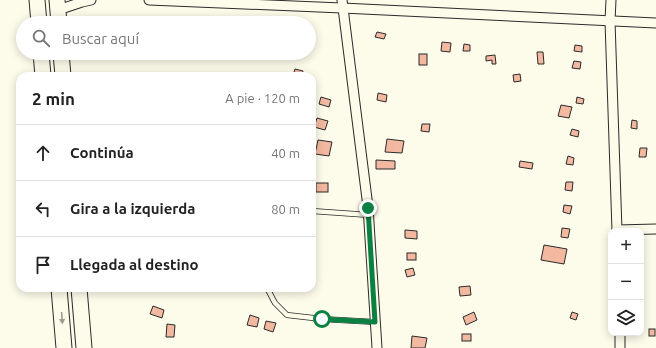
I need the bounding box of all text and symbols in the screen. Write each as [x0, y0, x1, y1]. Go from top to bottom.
search box [16, 16, 316, 60]
icon: search [30, 27, 52, 49]
text: Buscar aquí [62, 30, 139, 47]
text: 2 min [32, 89, 75, 108]
text: A pie · 120 m [225, 91, 300, 105]
icon: ahead [32, 142, 54, 164]
text: Continúa [70, 144, 134, 161]
text: 40 m [271, 146, 300, 160]
icon: left [32, 198, 54, 220]
route end [359, 199, 377, 217]
text: Gira a la izquierda [70, 200, 196, 217]
text: 80 m [271, 202, 300, 216]
map controls [608, 228, 644, 336]
button: + [608, 228, 644, 264]
icon: arrive [32, 254, 54, 276]
text: Llegada al destino [70, 256, 199, 273]
button: − [608, 264, 644, 300]
button: layers [608, 300, 644, 336]
route start [313, 310, 331, 328]
one-way arrow [58, 312, 65, 324]

